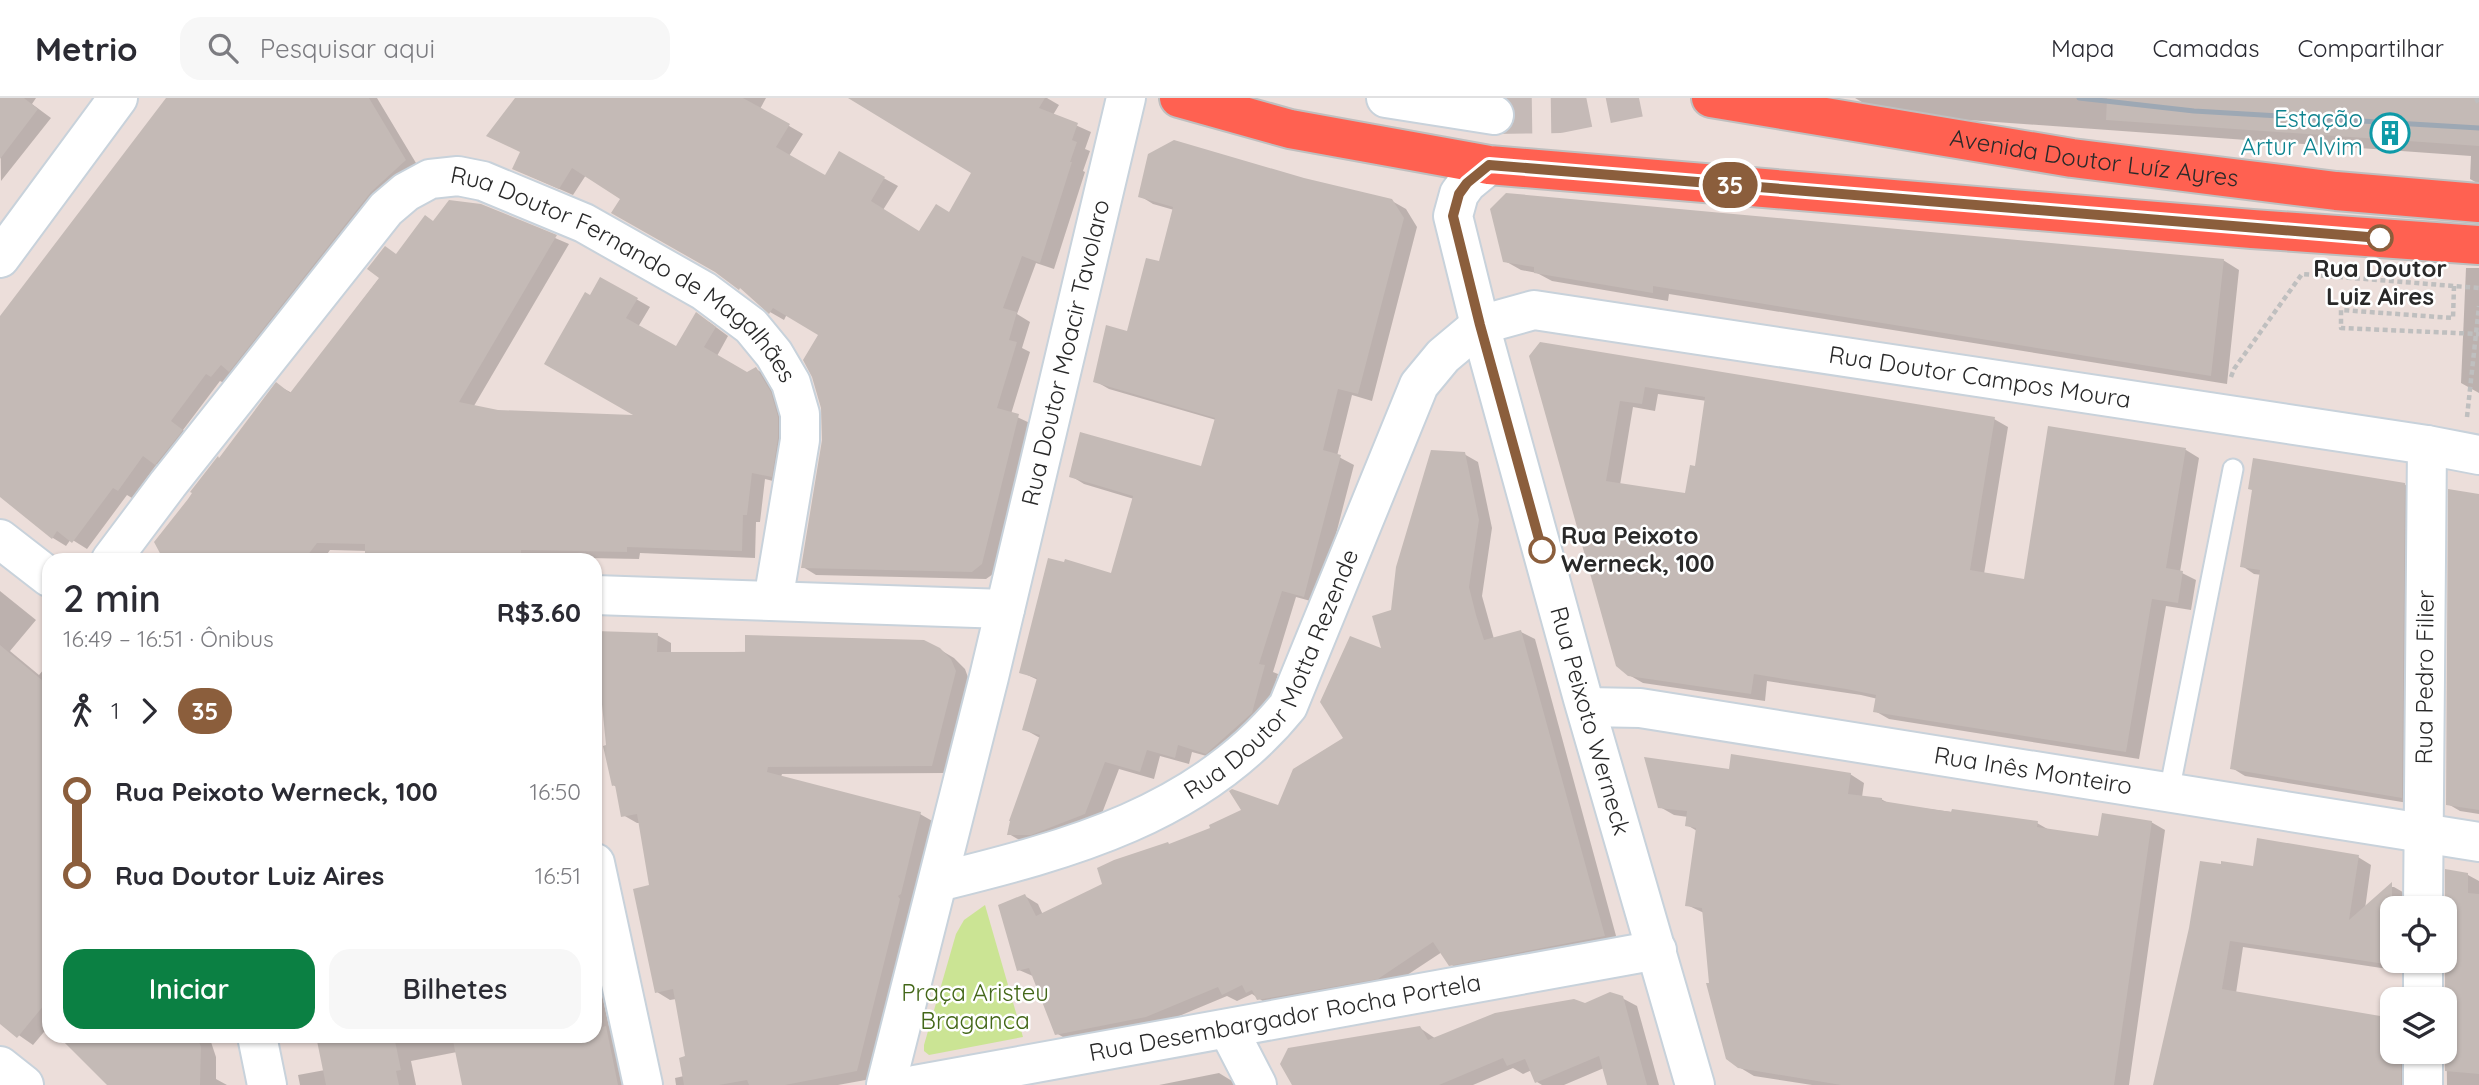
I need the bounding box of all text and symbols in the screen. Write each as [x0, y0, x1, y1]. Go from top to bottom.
search box [180, 17, 670, 80]
text: Metrio [35, 28, 138, 69]
icon: search [204, 29, 242, 67]
text: Pesquisar aqui [260, 32, 435, 65]
text: Mapa [2051, 33, 2114, 63]
text: Camadas [2152, 33, 2259, 63]
text: Compartilhar [2297, 33, 2444, 63]
place label: Estação Artur Alvim [2240, 103, 2363, 161]
building icon: Estação Artur Alvim [2369, 112, 2411, 154]
street label: Avenida Doutor Luíz Ayres [1948, 122, 2240, 193]
street label: Rua Doutor Fernando de Magalhães [448, 159, 803, 387]
line badge: 35 [1698, 162, 1762, 208]
text: 35 [1717, 170, 1743, 200]
street label: Rua Doutor Moacir Tavolaro [1014, 196, 1115, 509]
marker: Rua Doutor Luiz Aires [2367, 225, 2393, 251]
place label: Rua Doutor Luiz Aires [2313, 253, 2447, 311]
street label: Rua Doutor Campos Moura [1827, 339, 2133, 414]
place label: Rua Peixoto Werneck, 100 [1561, 520, 1715, 578]
marker: Rua Peixoto Werneck, 100 [1529, 537, 1555, 563]
street label: Rua Doutor Motta Rezende [1178, 544, 1364, 805]
text: 2 min [63, 574, 161, 622]
street label: Rua Pedro Filier [2408, 589, 2440, 765]
text: R$3.60 [497, 596, 581, 629]
street label: Rua Peixoto Werneck [1544, 603, 1638, 839]
text: 16:49 – 16:51 · Ônibus [63, 624, 274, 653]
icon: walk [63, 692, 101, 730]
icon: forward [130, 692, 168, 730]
text: 1 [111, 696, 120, 725]
text: 35 [192, 696, 218, 726]
street label: Rua Inês Monteiro [1932, 739, 2134, 800]
text: Rua Peixoto Werneck, 100 [115, 775, 438, 808]
text: 16:50 [530, 777, 581, 806]
text: Rua Doutor Luiz Aires [115, 859, 384, 892]
text: 16:51 [535, 861, 581, 890]
map controls [2380, 896, 2457, 1064]
button: locate [2380, 896, 2457, 973]
button: Iniciar [63, 949, 315, 1029]
button: Bilhetes [329, 949, 581, 1029]
street label: Rua Desembargador Rocha Portela [1086, 966, 1483, 1067]
park label: Praça Aristeu Braganca [901, 977, 1049, 1035]
button: layers [2380, 987, 2457, 1064]

